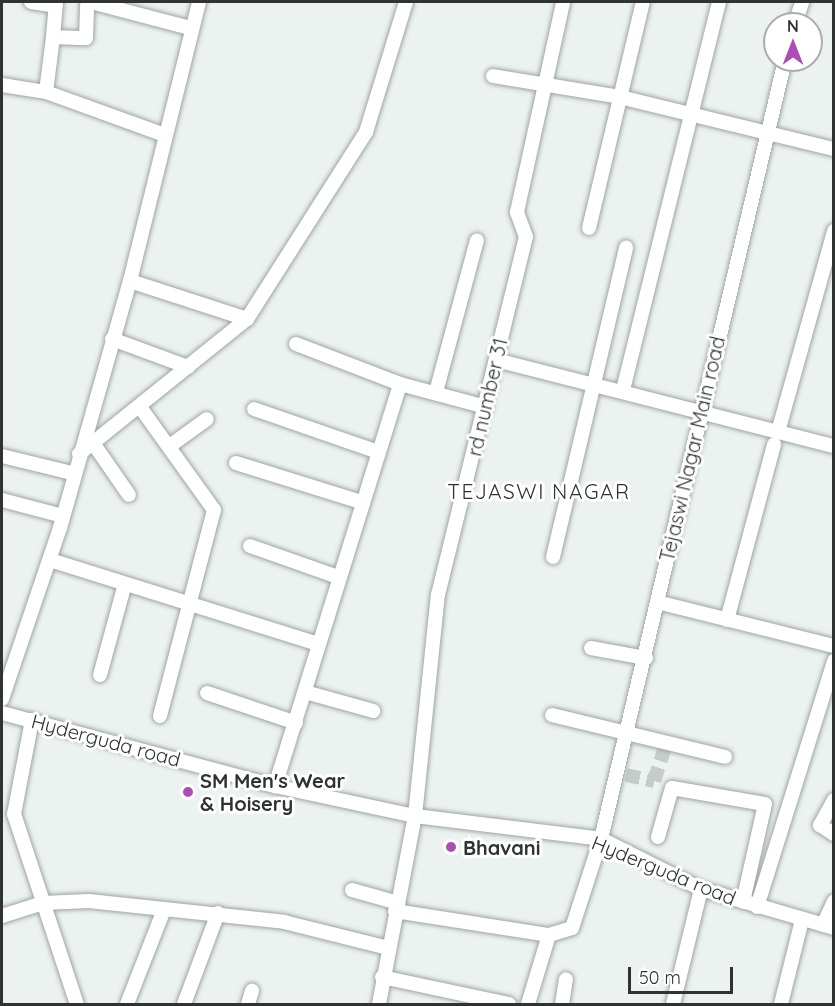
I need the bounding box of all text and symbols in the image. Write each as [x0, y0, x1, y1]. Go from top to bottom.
north arrow [763, 12, 823, 72]
text: N [787, 16, 799, 36]
street label: Tejaswi Nagar Main road [654, 334, 730, 564]
street label: rd number 31 [462, 336, 512, 458]
district label: TEJASWI NAGAR [447, 478, 631, 504]
street label: Hyderguda road [29, 709, 183, 771]
place label: SM Men's Wear & Hoisery [200, 768, 345, 815]
marker: SM Men's Wear & Hoisery [181, 785, 195, 799]
street label: Hyderguda road [588, 830, 740, 910]
place label: Bhavani [463, 835, 540, 859]
marker: Bhavani [444, 840, 458, 854]
scale bar [631, 955, 736, 993]
text: 50 m [639, 966, 681, 989]

